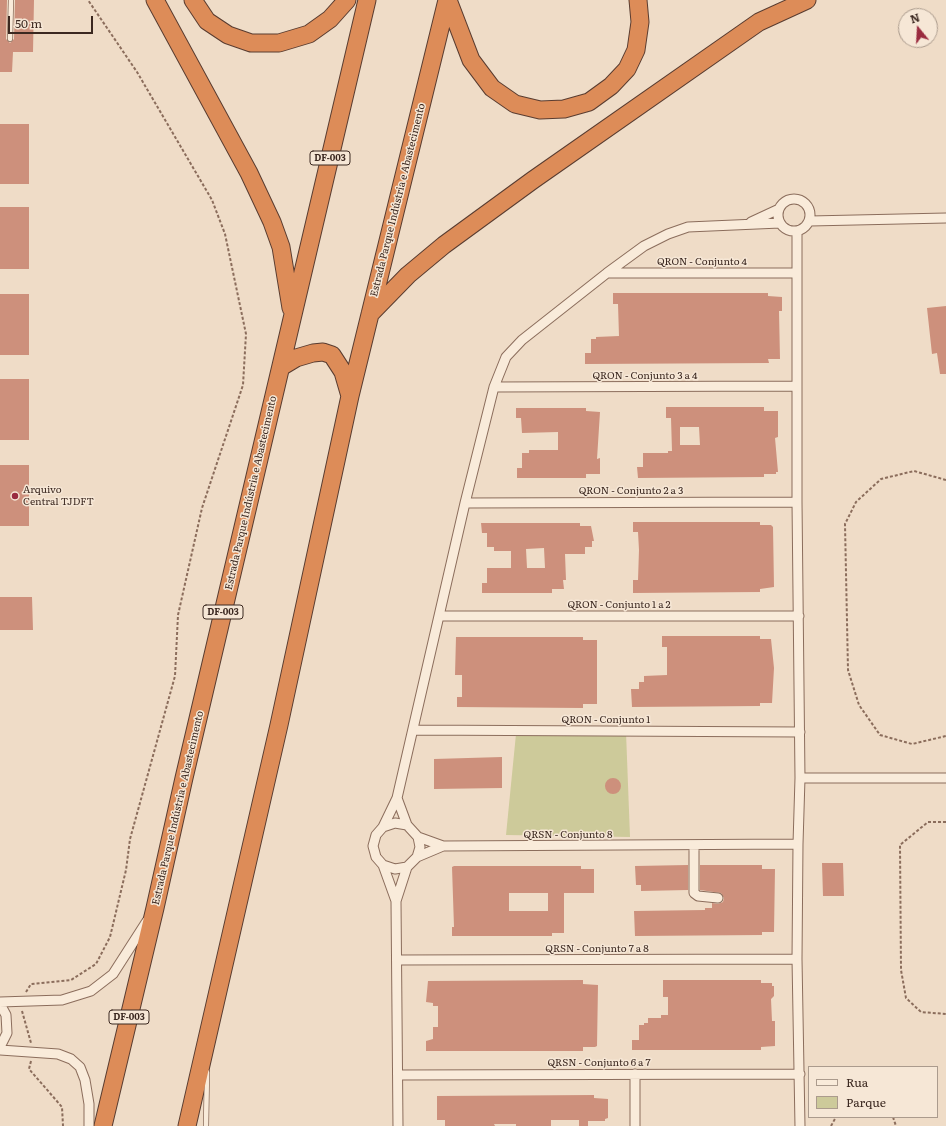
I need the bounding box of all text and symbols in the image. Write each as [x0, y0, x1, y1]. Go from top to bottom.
scale bar [10, 8, 95, 34]
north arrow [898, 8, 938, 48]
text: N [908, 9, 921, 27]
text: 50 m [15, 14, 42, 32]
street label: Estrada Parque Indústria e Abastecimento [368, 102, 428, 298]
road number: DF-003 [310, 151, 350, 165]
street label: QRON - Conjunto 4 [657, 256, 747, 268]
street label: QRON - Conjunto 3 a 4 [592, 370, 698, 382]
street label: Estrada Parque Indústria e Abastecimento [223, 395, 279, 591]
place label: Arquivo Central TJDFT [23, 484, 94, 508]
street label: QRON - Conjunto 2 a 3 [579, 485, 683, 497]
marker: Arquivo Central TJDFT [10, 491, 20, 501]
street label: QRON - Conjunto 1 a 2 [567, 599, 671, 611]
road number: DF-003 [203, 605, 243, 619]
street label: Estrada Parque Indústria e Abastecimento [150, 710, 206, 906]
street label: QRON - Conjunto 1 [562, 714, 650, 726]
street label: QRSN - Conjunto 8 [524, 829, 612, 841]
street label: QRSN - Conjunto 7 a 8 [545, 943, 649, 955]
road number: DF-003 [109, 1010, 149, 1024]
street label: QRSN - Conjunto 6 a 7 [547, 1057, 651, 1069]
legend [808, 1066, 938, 1118]
text: Rua [846, 1073, 868, 1091]
text: Parque [846, 1093, 886, 1111]

